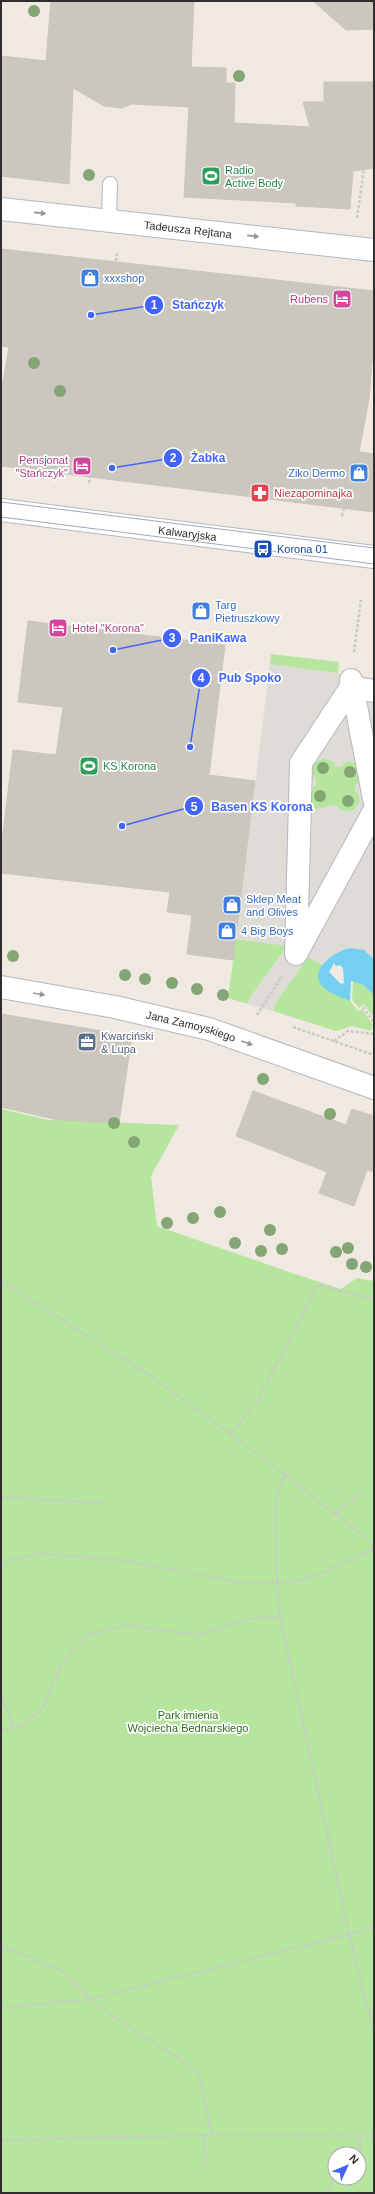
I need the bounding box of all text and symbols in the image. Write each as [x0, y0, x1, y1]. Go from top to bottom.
place label: Radio Active Body [225, 164, 284, 189]
sports icon: Radio Active Body [200, 165, 222, 187]
one-way arrow [34, 210, 46, 216]
street label: Tadeusza Rejtana [143, 219, 233, 240]
one-way arrow [247, 233, 259, 239]
shop icon: xxxshop [79, 267, 101, 289]
place label: xxxshop [104, 272, 144, 284]
hotel icon: Rubens [331, 288, 353, 310]
callout: Stańczyk [144, 293, 232, 317]
place label: Rubens [290, 293, 328, 305]
text: 1 [151, 298, 158, 312]
text: Stańczyk [172, 298, 224, 312]
callout: Żabka [163, 446, 234, 470]
text: Żabka [191, 450, 226, 465]
text: 2 [170, 451, 177, 465]
place label: Pensjonat "Stańczyk" [16, 454, 68, 479]
hotel icon: Pensjonat "Stańczyk" [71, 455, 93, 477]
shop icon: Ziko Dermo [348, 462, 370, 484]
place label: Ziko Dermo [288, 467, 345, 479]
pharmacy icon: Niezapominajka [249, 482, 271, 504]
place label: Niezapominajka [274, 487, 353, 499]
street label: Kalwaryjska [158, 524, 218, 543]
bus stop icon: Korona 01 [252, 538, 274, 560]
place label: Korona 01 [277, 543, 328, 555]
place label: Targ Pietruszkowy [215, 599, 280, 624]
shop icon: Targ Pietruszkowy [190, 600, 212, 622]
hotel icon: Hotel "Korona" [47, 617, 69, 639]
place label: Hotel "Korona" [72, 622, 144, 634]
callout: PaniKawa [162, 626, 255, 650]
text: 3 [169, 631, 176, 645]
text: PaniKawa [190, 631, 247, 645]
callout: Pub Spoko [191, 666, 289, 690]
text: 4 [198, 671, 205, 685]
text: Pub Spoko [219, 671, 281, 685]
sports icon: KS Korona [78, 755, 100, 777]
place label: KS Korona [103, 760, 157, 772]
callout: Basen KS Korona [184, 794, 321, 818]
text: 5 [191, 800, 198, 814]
text: Basen KS Korona [211, 800, 313, 814]
place label: Sklep Meat and Olives [246, 893, 301, 918]
shop icon: Sklep Meat and Olives [221, 894, 243, 916]
shop icon: 4 Big Boys [216, 920, 238, 942]
place label: 4 Big Boys [241, 925, 294, 937]
one-way arrow [33, 991, 46, 997]
street label: Jana Zamoyskiego [145, 1008, 237, 1044]
place label: Kwarciński & Lupa [101, 1030, 154, 1055]
office icon: Kwarciński & Lupa [76, 1031, 98, 1053]
one-way arrow [242, 1040, 254, 1046]
park label: Park imienia Wojciecha Bednarskiego [128, 1709, 248, 1734]
north arrow [327, 2146, 367, 2186]
text: N [347, 2152, 361, 2166]

